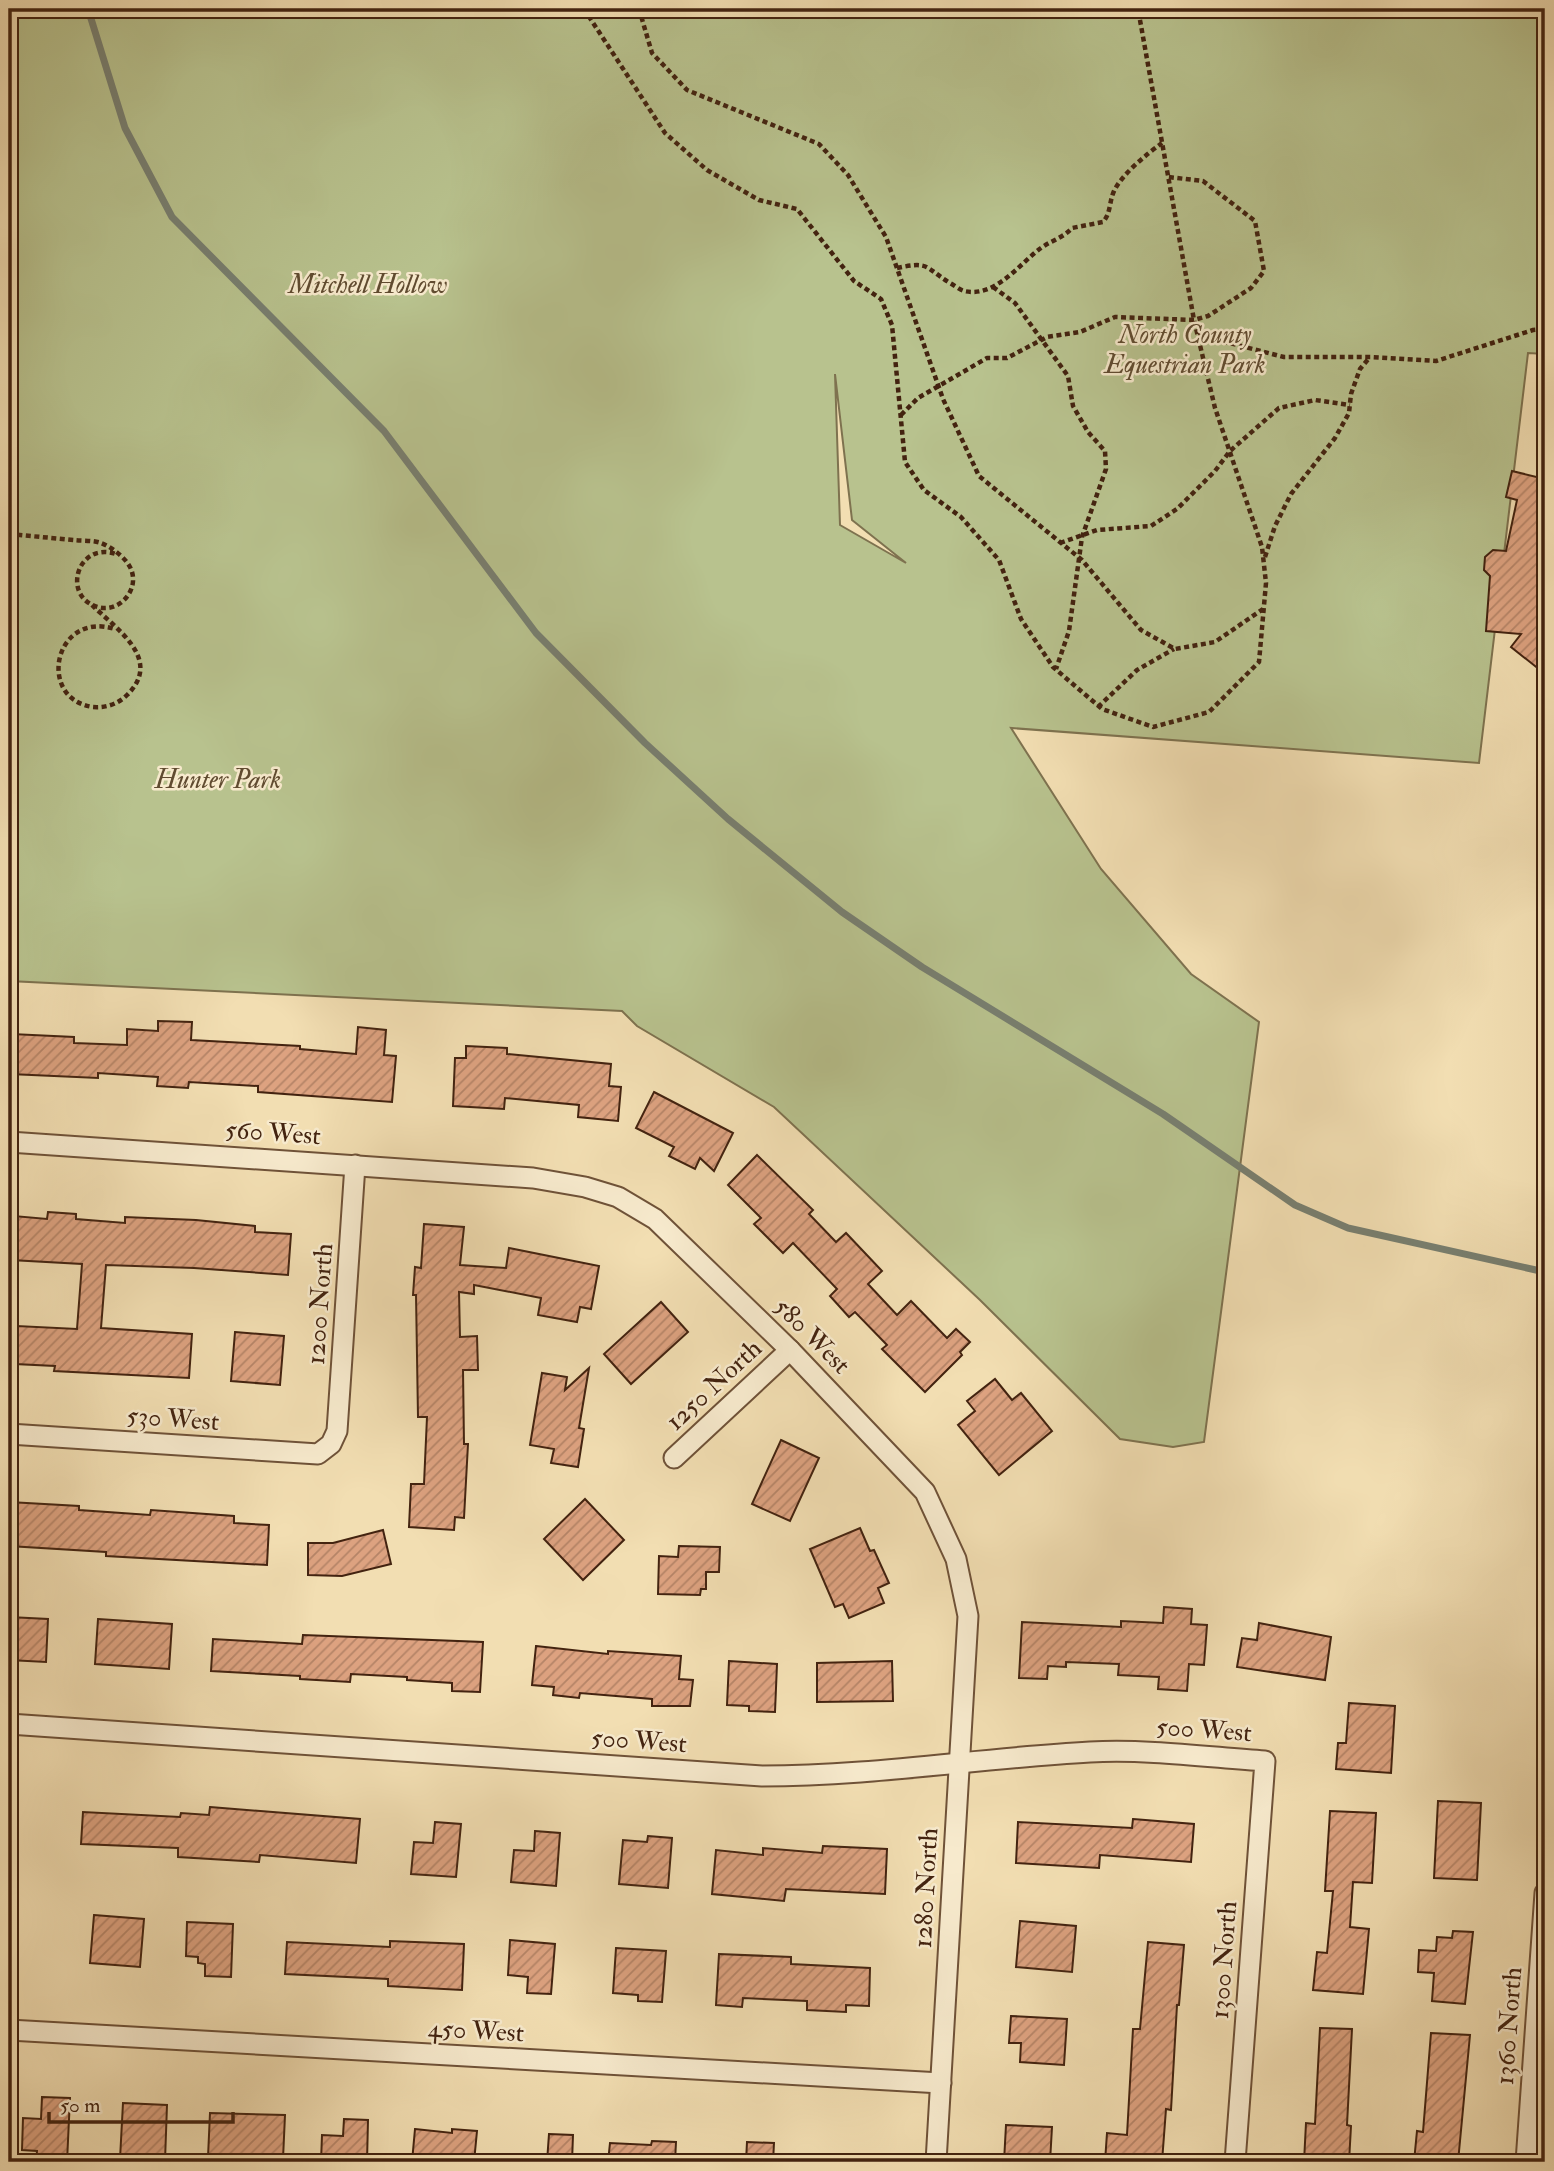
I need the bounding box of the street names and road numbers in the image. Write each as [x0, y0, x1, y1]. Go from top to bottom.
street label: 560 West [224, 1114, 322, 1152]
street label: 1200 North [300, 1242, 340, 1366]
street label: 580 West [767, 1291, 857, 1381]
street label: 1250 North [659, 1332, 769, 1437]
street label: 530 West [126, 1400, 220, 1438]
street label: 500 West [1155, 1711, 1253, 1749]
street label: 500 West [590, 1722, 688, 1760]
street label: 1280 North [907, 1827, 945, 1949]
street label: 1300 North [1204, 1900, 1244, 2020]
street label: 1360 North [1489, 1966, 1529, 2086]
street label: 450 West [427, 2013, 525, 2049]

